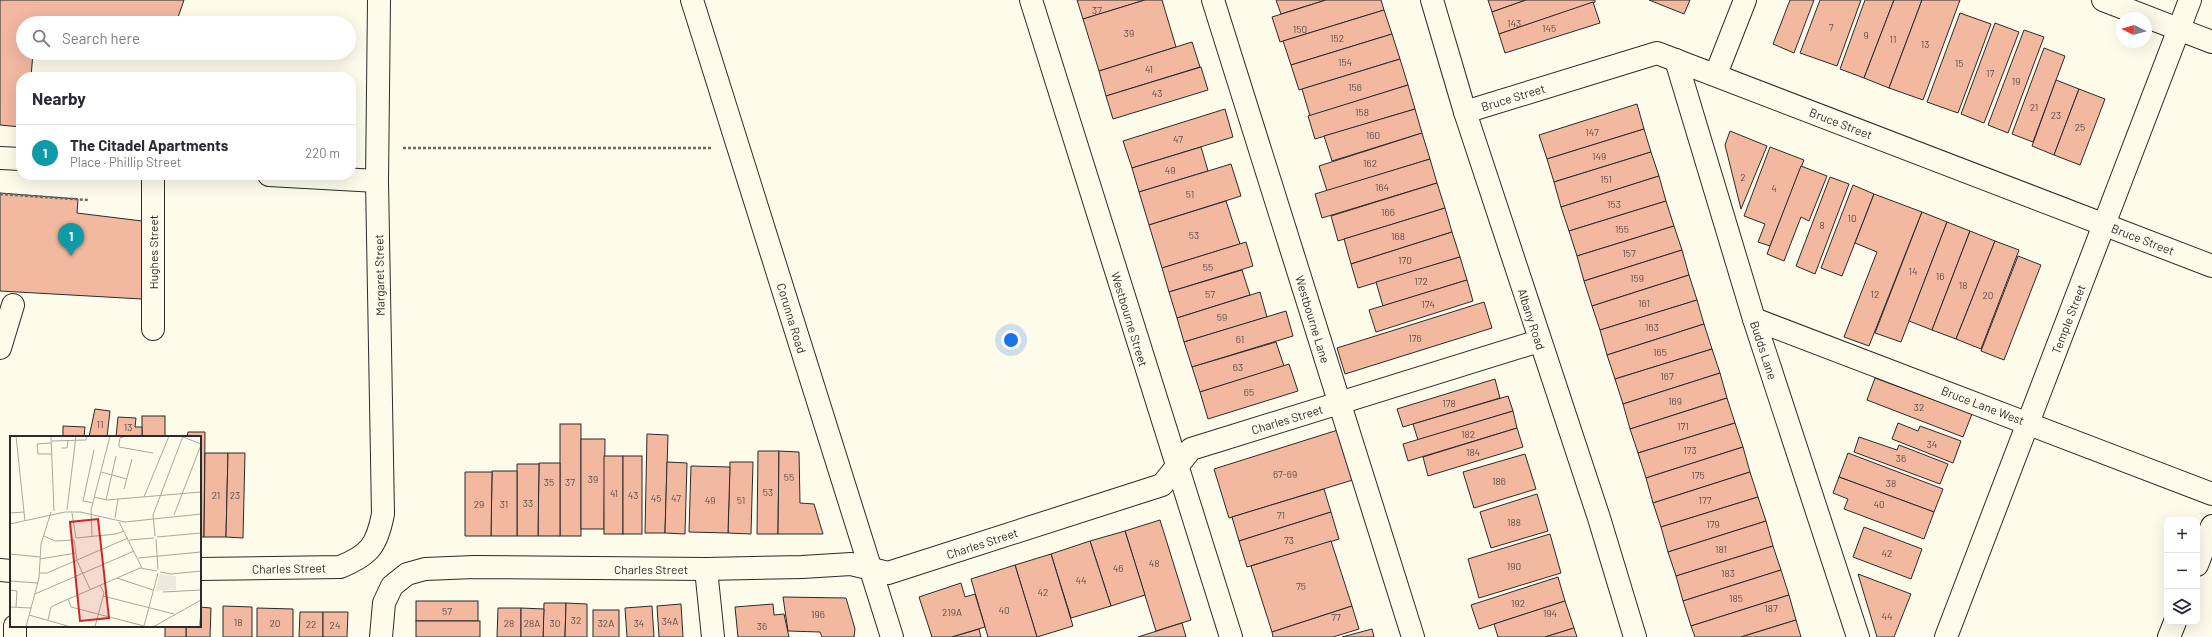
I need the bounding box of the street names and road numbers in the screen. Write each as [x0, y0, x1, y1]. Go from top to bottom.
street label: Bruce Street [1479, 81, 1547, 113]
street label: Bruce Street [1808, 105, 1874, 141]
street label: Hughes Street [146, 215, 160, 289]
street label: Bruce Street [2110, 221, 2176, 257]
street label: Margaret Street [371, 234, 387, 316]
street label: Westbourne Street [1109, 270, 1151, 368]
street label: Westbourne Lane [1293, 273, 1333, 365]
street label: Corunna Road [775, 281, 809, 355]
street label: Temple Street [2048, 282, 2088, 356]
street label: Albany Road [1516, 287, 1548, 351]
street label: Budds Lane [1748, 319, 1780, 381]
street label: Bruce Lane West [1939, 383, 2027, 427]
street label: Charles Street [1249, 401, 1325, 437]
street label: Charles Street [945, 525, 1019, 561]
street label: Charles Street [252, 560, 326, 576]
street label: Charles Street [614, 562, 688, 576]

